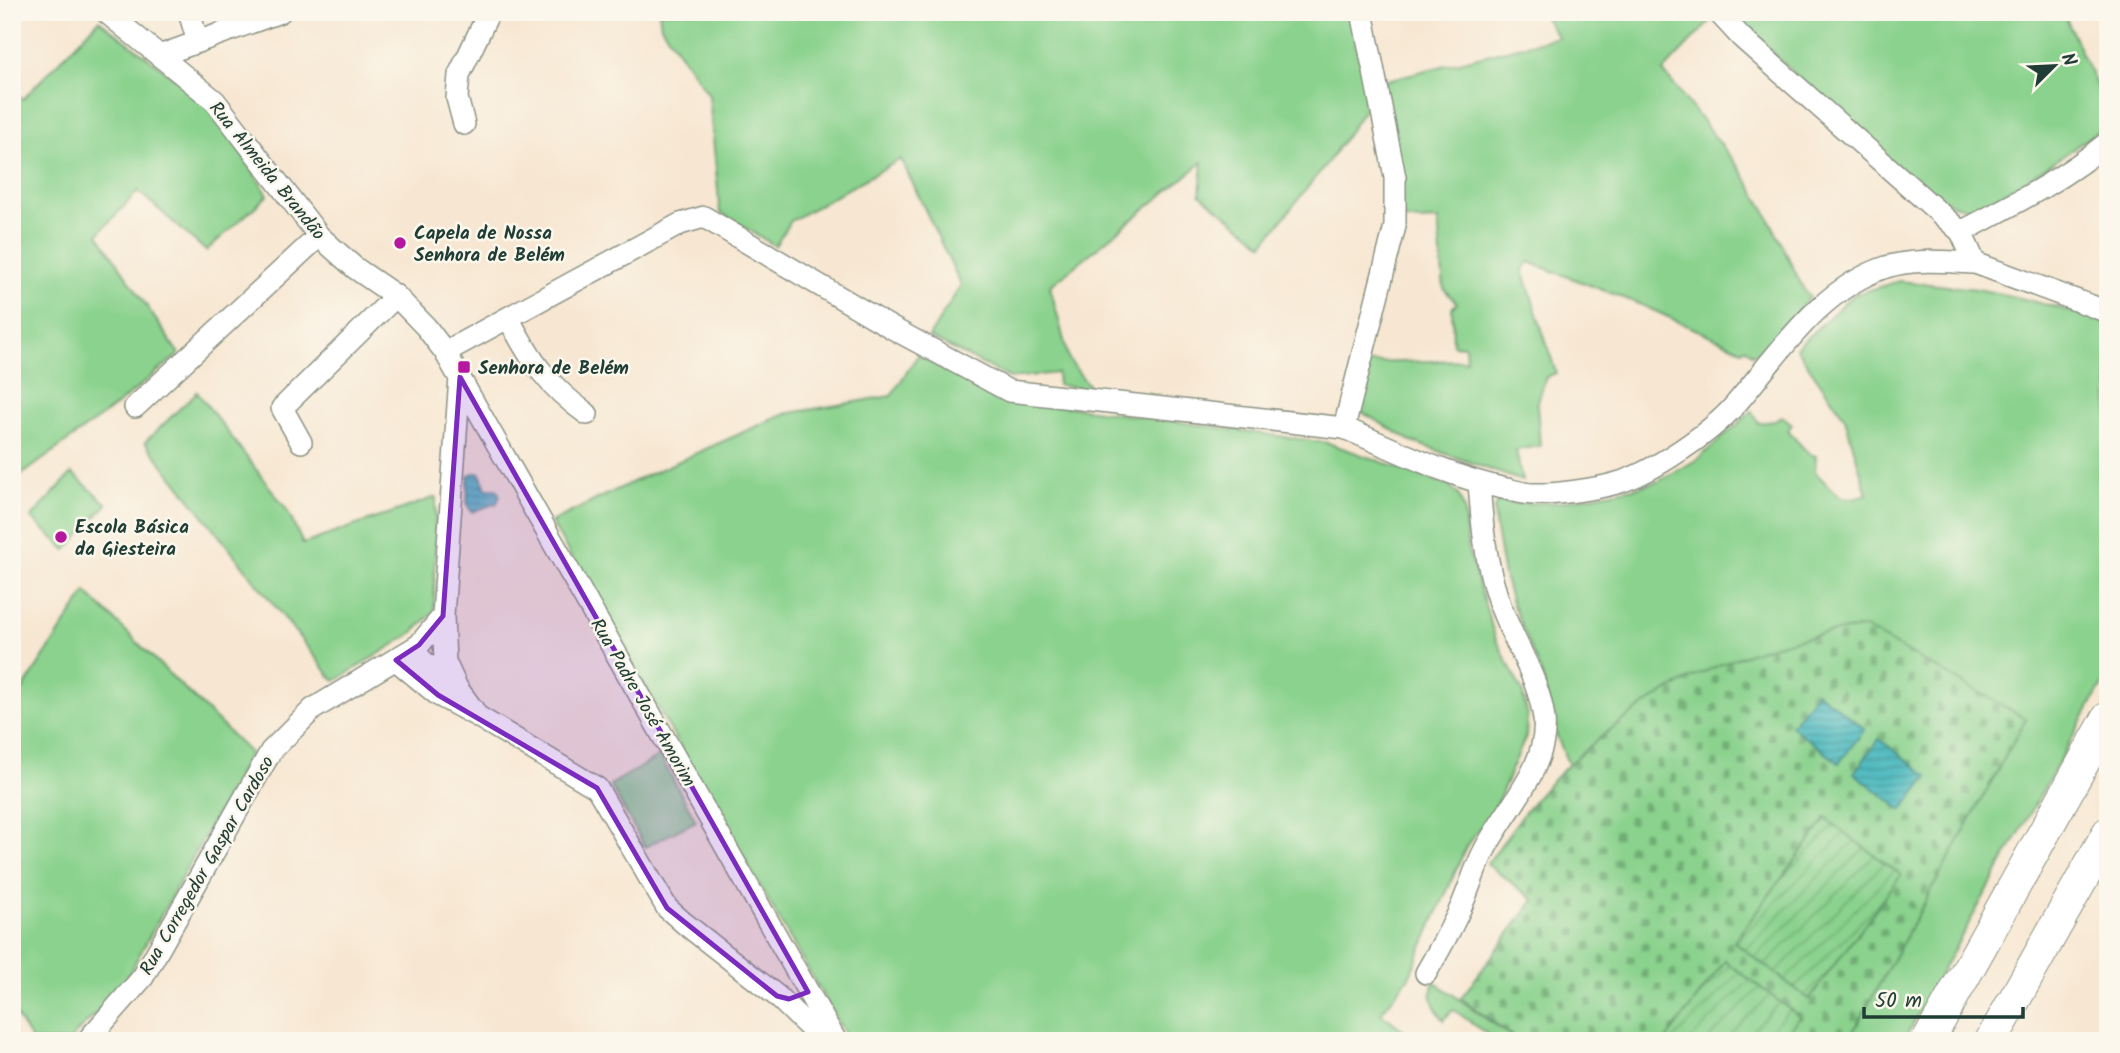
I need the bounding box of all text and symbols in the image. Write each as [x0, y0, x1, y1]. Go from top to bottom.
north arrow [2018, 32, 2088, 102]
text: N [2052, 48, 2084, 71]
street label: Rua Almeida Brandão [201, 95, 332, 247]
place label: Capela de Nossa Senhora de Belém [414, 219, 565, 271]
marker: Capela de Nossa Senhora de Belém [392, 235, 408, 251]
place label: Senhora de Belém [478, 354, 629, 384]
marker: Senhora de Belém [456, 359, 472, 375]
place label: Escola Básica da Giesteira [75, 513, 189, 565]
marker: Escola Básica da Giesteira [53, 529, 69, 545]
street label: Rua Padre José Amorim [582, 613, 703, 793]
street label: Rua Corregedor Gaspar Cardoso [132, 751, 283, 981]
scale bar [1864, 976, 2024, 1020]
text: 50 m [1875, 985, 1922, 1018]

